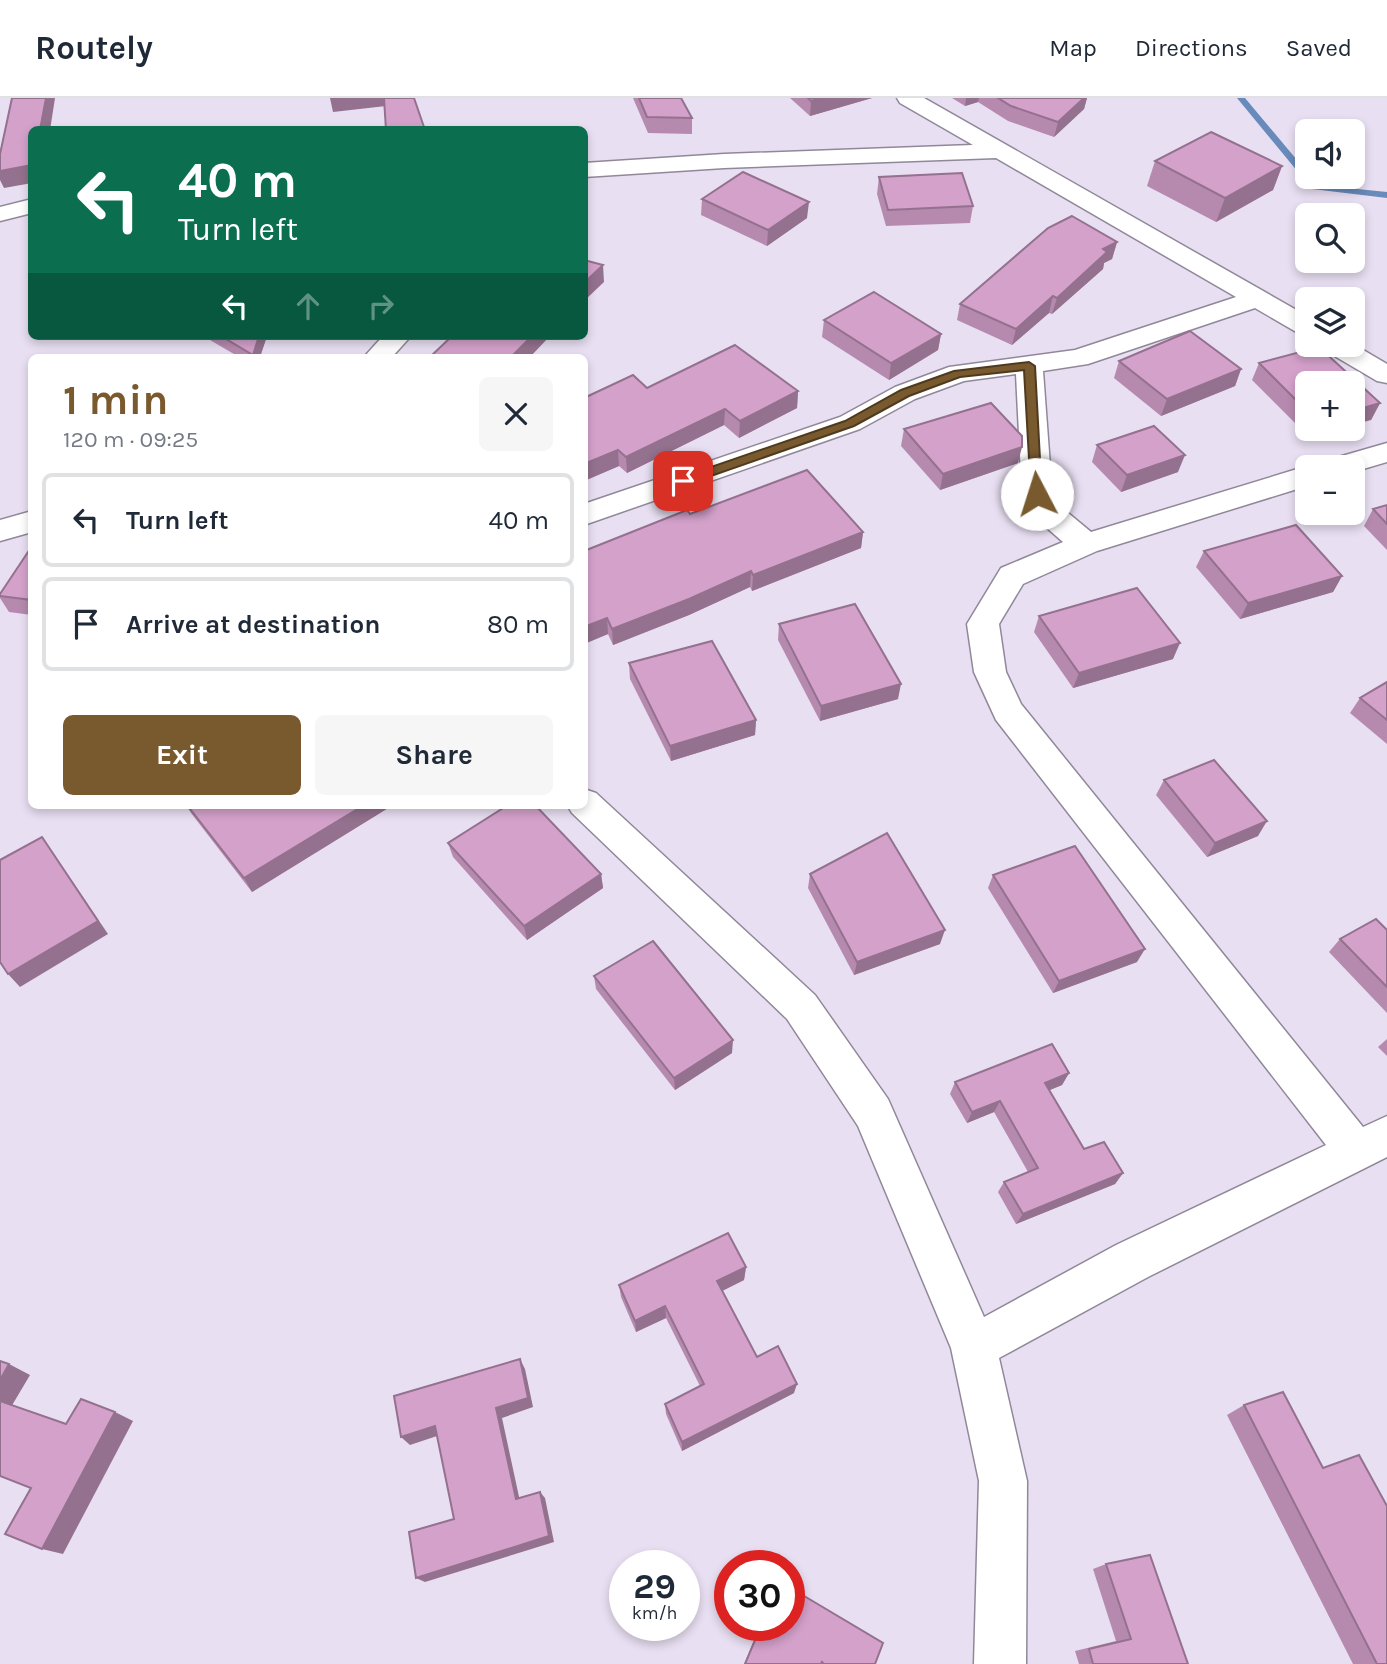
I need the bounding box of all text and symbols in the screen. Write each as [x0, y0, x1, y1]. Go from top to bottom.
text: Routely [35, 29, 153, 67]
text: Map [1049, 34, 1097, 62]
text: Directions [1135, 34, 1248, 62]
text: Saved [1286, 34, 1352, 62]
map controls [1295, 119, 1365, 525]
button: sound [1295, 119, 1365, 189]
text: 40 m [178, 152, 297, 209]
icon: left [63, 154, 154, 245]
button: search [1295, 203, 1365, 273]
text: Turn left [178, 211, 298, 248]
icon: left [216, 287, 254, 325]
icon: ahead [289, 287, 327, 325]
icon: right [362, 287, 400, 325]
button: layers [1295, 287, 1365, 357]
button: + [1295, 371, 1365, 441]
text: 1 min [63, 375, 168, 425]
button: close [479, 377, 553, 451]
text: 120 m · 09:25 [63, 426, 198, 453]
pin [653, 451, 713, 511]
button: − [1295, 455, 1365, 525]
position arrow [1000, 457, 1074, 531]
icon: arrive [664, 462, 702, 500]
icon: left [67, 501, 105, 539]
text: Turn left [126, 505, 228, 536]
text: 40 m [489, 505, 549, 536]
icon: arrive [67, 605, 105, 643]
text: Arrive at destination [126, 609, 380, 640]
text: 80 m [487, 609, 549, 640]
button: Exit [63, 715, 301, 795]
button: Share [315, 715, 553, 795]
speed limit sign: 30 [714, 1550, 805, 1641]
text: 29 [633, 1566, 676, 1607]
text: km/h [632, 1602, 677, 1624]

